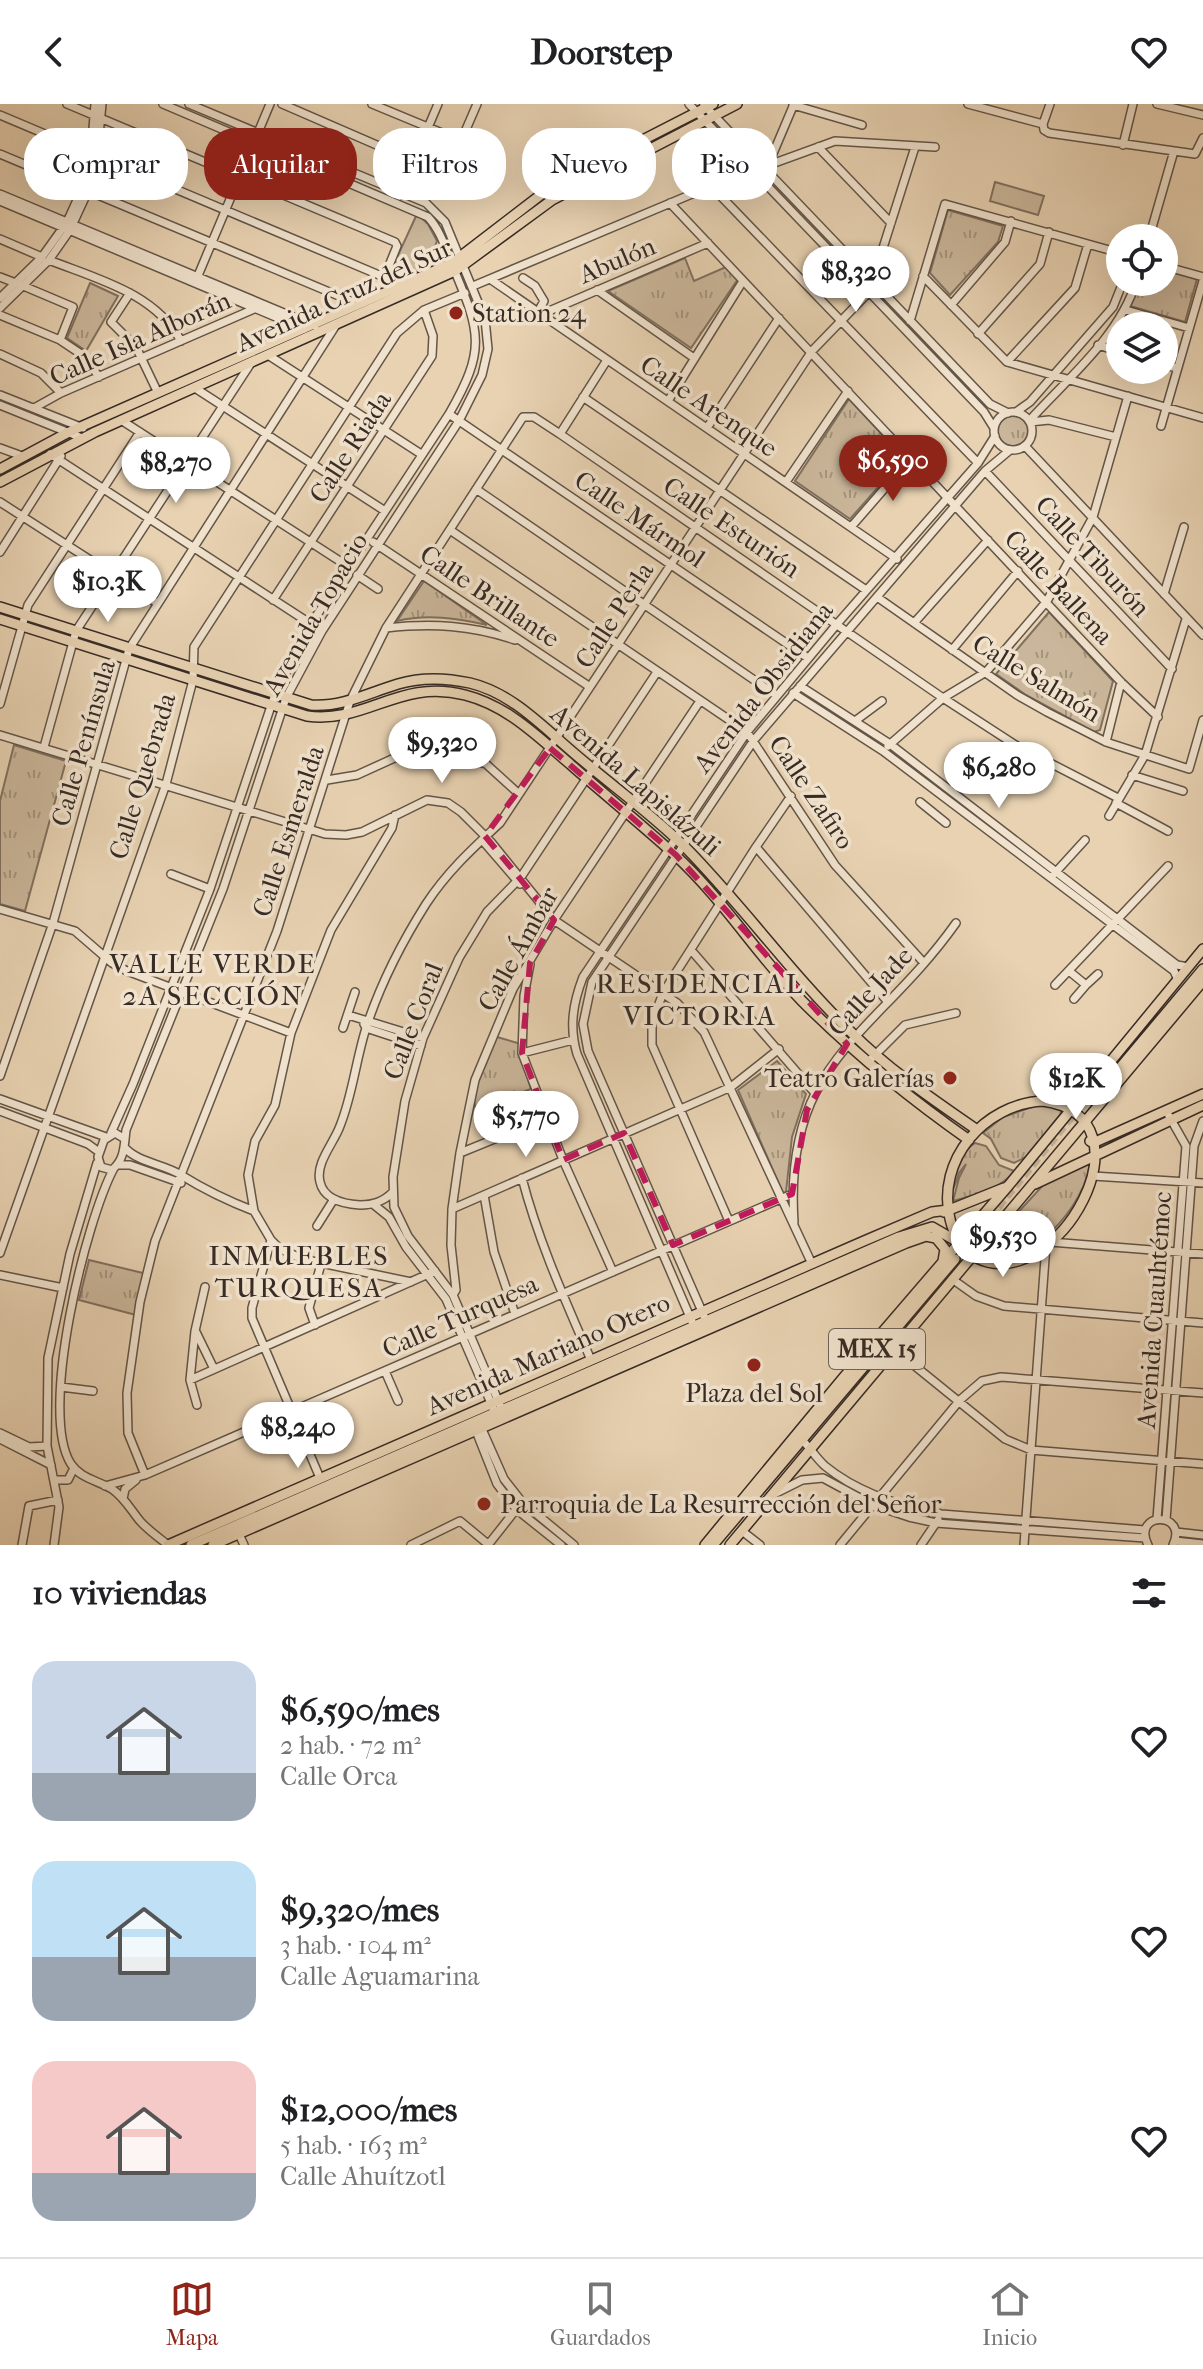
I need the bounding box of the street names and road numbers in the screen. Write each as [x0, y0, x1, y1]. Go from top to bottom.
street label: Abulón [573, 231, 660, 291]
street label: Avenida Cruz del Sur [230, 232, 457, 360]
street label: Calle Isla Alborán [45, 285, 236, 392]
street label: Calle Arenque [634, 349, 783, 464]
street label: Calle Riada [303, 385, 398, 509]
street label: Calle Mármol [569, 464, 711, 574]
street label: Calle Esturión [657, 470, 806, 585]
street label: Calle Tiburón [1029, 490, 1156, 623]
street label: Calle Ballena [998, 524, 1120, 652]
street label: Avenida Topacio [256, 527, 374, 702]
street label: Calle Brillante [414, 538, 565, 654]
street label: Calle Perla [569, 556, 661, 674]
street label: Avenida Obsidiana [686, 595, 840, 780]
street label: Calle Salmón [967, 628, 1107, 729]
street label: Calle Península [45, 655, 122, 830]
street label: Calle Quebrada [102, 688, 183, 863]
street label: Avenida Lapislázuli [544, 697, 727, 863]
street label: Calle Zafiro [762, 730, 861, 855]
street label: Calle Esmeralda [246, 741, 331, 921]
street label: Calle Ámbar [471, 881, 565, 1017]
street label: Calle Jade [821, 940, 919, 1042]
street label: Calle Coral [377, 958, 450, 1084]
street label: Avenida Cuauhtémoc [1131, 1190, 1178, 1431]
street label: Calle Turquesa [377, 1268, 544, 1365]
street label: Avenida Mariano Otero [421, 1287, 675, 1423]
road number: MEX 15 [829, 1329, 925, 1369]

